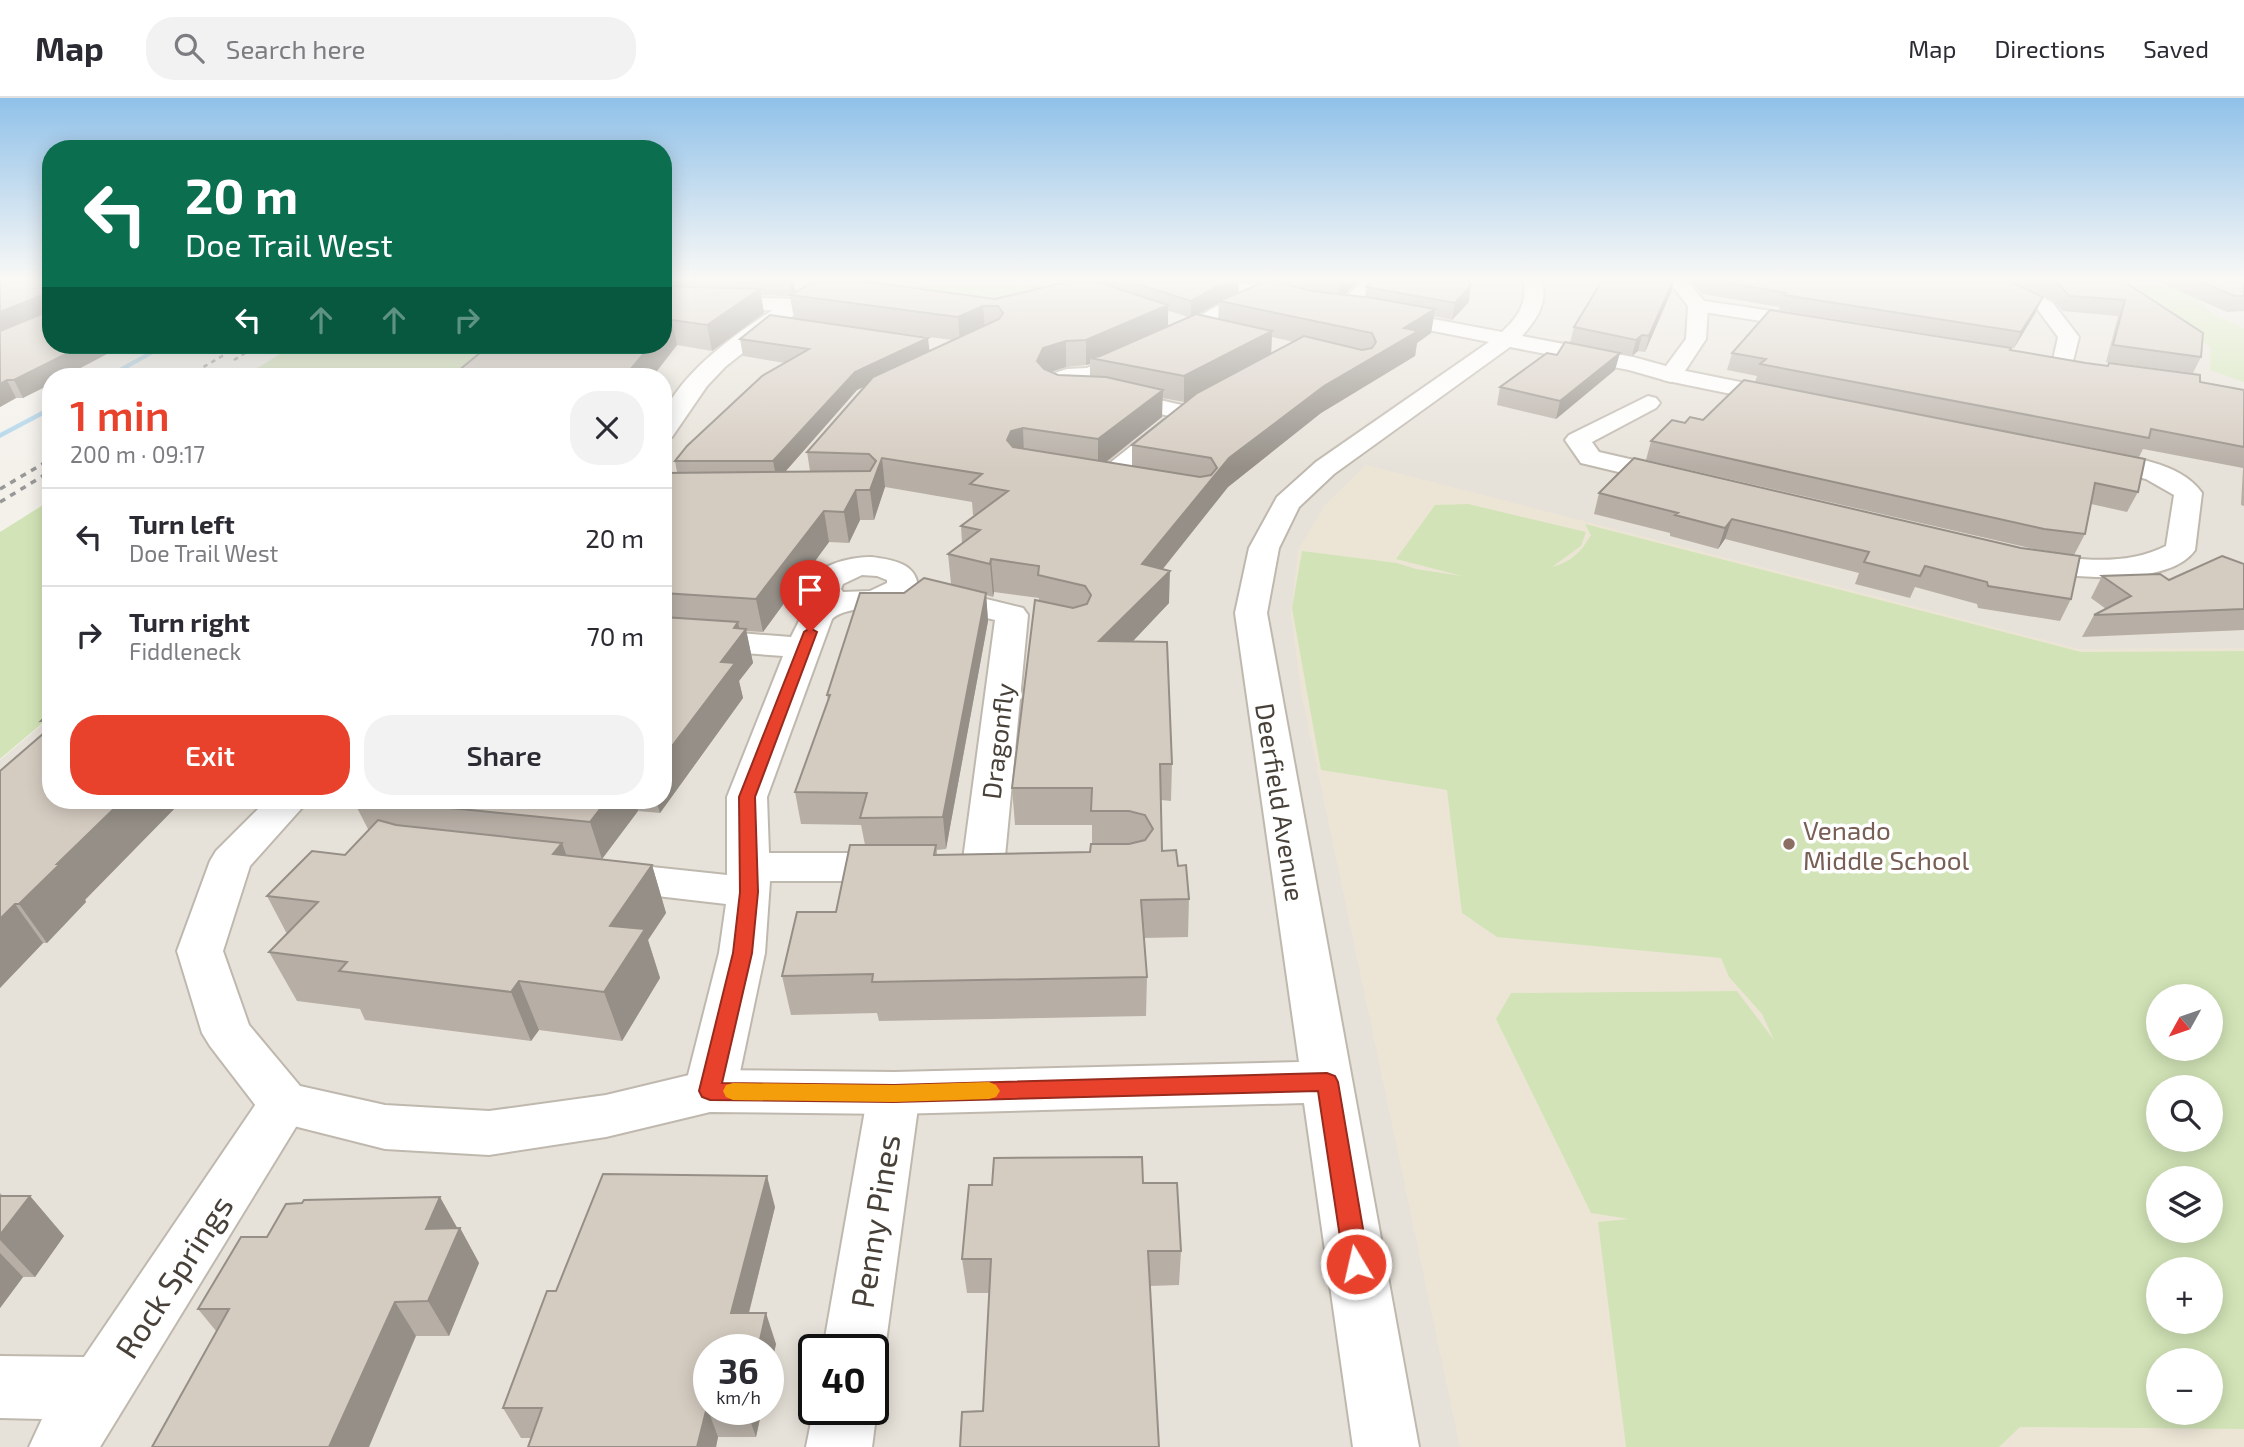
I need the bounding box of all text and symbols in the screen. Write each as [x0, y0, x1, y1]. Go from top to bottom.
search box [146, 17, 636, 80]
text: Map [35, 28, 104, 68]
icon: search [170, 29, 208, 67]
text: Search here [226, 33, 365, 64]
text: Map [1908, 34, 1956, 63]
text: Directions [1994, 34, 2105, 63]
text: Saved [2143, 34, 2209, 63]
text: 20 m [185, 165, 298, 224]
icon: left [70, 168, 161, 259]
text: Doe Trail West [185, 225, 393, 263]
icon: left [229, 301, 267, 339]
icon: ahead [302, 301, 340, 339]
icon: ahead [375, 301, 413, 339]
icon: right [448, 301, 486, 339]
text: 1 min [70, 389, 170, 439]
button: close [570, 391, 644, 465]
text: 200 m · 09:17 [70, 440, 205, 468]
text: Turn left [129, 508, 235, 539]
icon: left [70, 518, 108, 556]
text: 20 m [585, 522, 644, 553]
text: Doe Trail West [129, 539, 278, 567]
pin [780, 560, 840, 632]
icon: arrive [791, 571, 829, 609]
text: Turn right [129, 606, 250, 637]
icon: right [70, 616, 108, 654]
text: 70 m [586, 620, 644, 651]
text: Fiddleneck [129, 637, 241, 665]
street label: Dragonfly [974, 681, 1020, 801]
street label: Deerfield Avenue [1250, 701, 1312, 903]
button: Exit [70, 715, 350, 795]
button: Share [364, 715, 644, 795]
place label: Venado Middle School [1803, 814, 1969, 875]
marker: Venado Middle School [1781, 836, 1797, 852]
north arrow [2146, 984, 2222, 1060]
map controls [2146, 984, 2223, 1425]
button: search [2146, 1075, 2223, 1152]
street label: Penny Pines [842, 1131, 906, 1311]
button: layers [2146, 1166, 2223, 1243]
street label: Rock Springs [106, 1187, 240, 1365]
position arrow [1319, 1227, 1393, 1301]
button: + [2146, 1257, 2223, 1334]
speed limit sign: 40 [798, 1334, 889, 1425]
button: − [2146, 1348, 2223, 1425]
text: 36 [718, 1349, 759, 1391]
text: km/h [716, 1386, 761, 1408]

